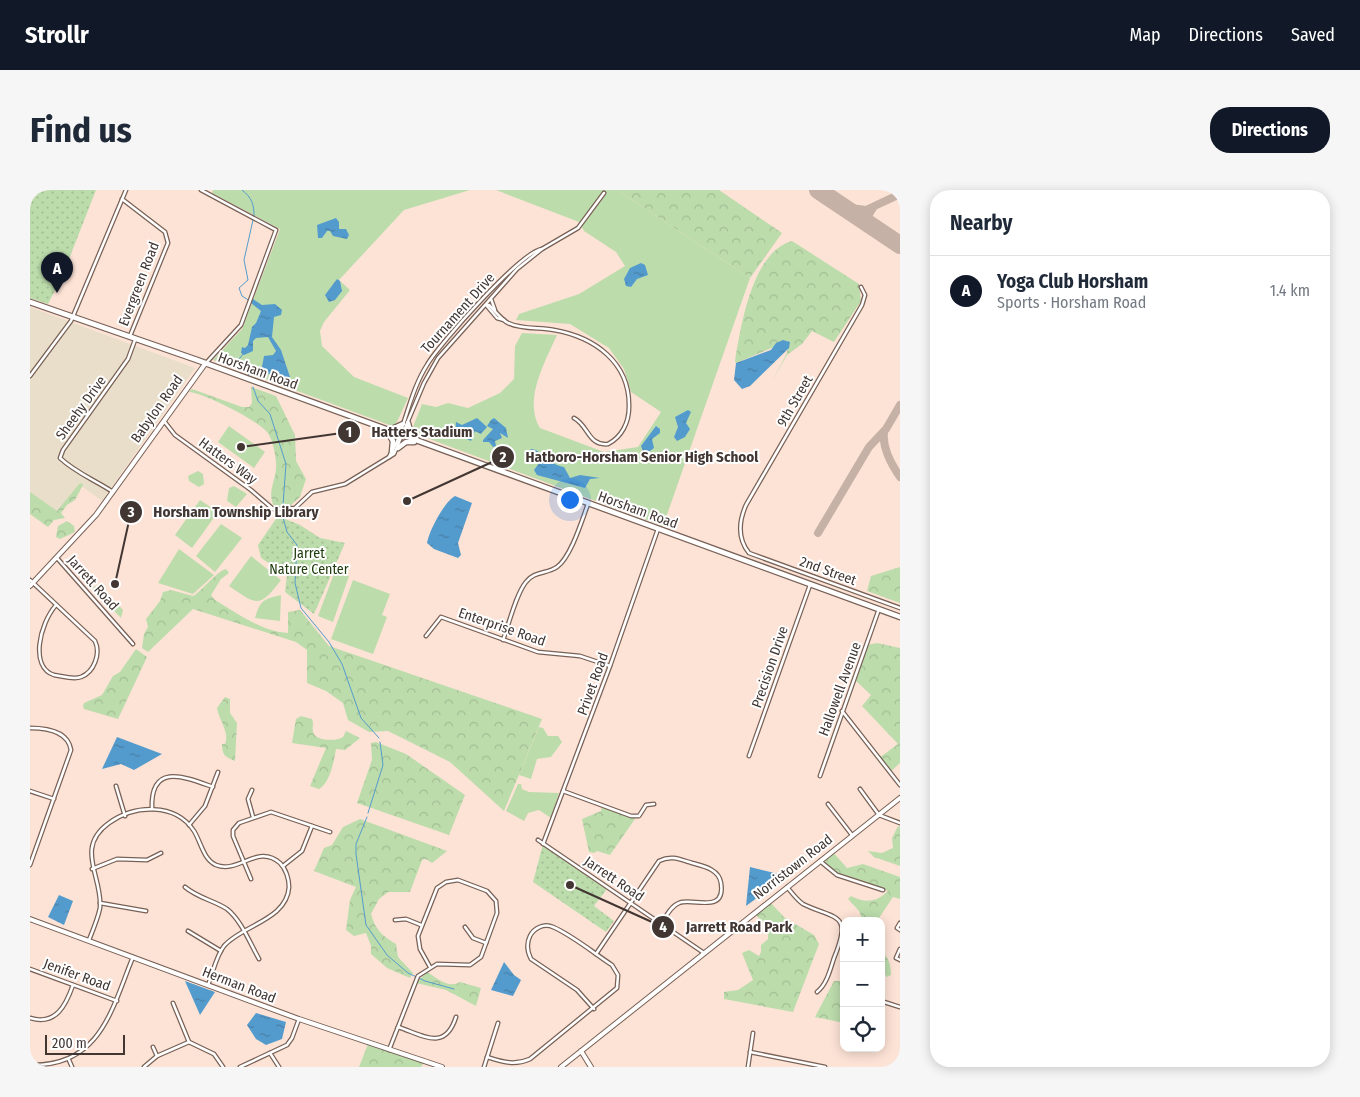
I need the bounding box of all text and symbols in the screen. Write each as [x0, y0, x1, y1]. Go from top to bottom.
text: Strollr [25, 21, 89, 49]
text: Map [1129, 24, 1161, 46]
text: Directions [1189, 24, 1263, 46]
text: Saved [1291, 24, 1335, 46]
button: Directions [1210, 107, 1330, 153]
text: Find us [30, 109, 132, 151]
text: Nearby [950, 210, 1012, 236]
street label: Evergreen Road [115, 240, 163, 328]
pin: A [41, 252, 73, 293]
street label: Tournament Drive [418, 269, 499, 357]
text: Yoga Club Horsham [997, 270, 1148, 293]
text: A [962, 281, 970, 300]
text: 1.4 km [1270, 281, 1310, 300]
text: Sports · Horsham Road [997, 293, 1146, 312]
street label: Horsham Road [216, 349, 300, 393]
street label: Babylon Road [127, 372, 187, 446]
street label: 9th Street [774, 372, 817, 430]
street label: Sheehy Drive [52, 373, 110, 443]
callout: Hatters Stadium [336, 417, 482, 447]
text: 1 [346, 423, 352, 441]
text: Hatters Stadium [371, 423, 473, 441]
street label: Hatters Way [195, 434, 261, 488]
callout: Hatboro-Horsham Senior High School [491, 442, 769, 472]
text: 2 [499, 448, 507, 466]
text: Hatboro-Horsham Senior High School [526, 448, 759, 466]
your location [557, 487, 583, 513]
street label: Horsham Road [596, 488, 680, 532]
callout: Horsham Township Library [119, 497, 329, 527]
text: 3 [126, 503, 135, 521]
text: Horsham Township Library [153, 503, 319, 521]
park label: Jarret Nature Center [269, 545, 349, 578]
street label: Jarrett Road [64, 552, 122, 614]
street label: 2nd Street [797, 553, 859, 589]
street label: Enterprise Road [456, 604, 548, 650]
street label: Precision Drive [748, 624, 792, 710]
street label: Hallowell Avenue [815, 640, 865, 738]
street label: Privet Road [574, 650, 612, 718]
street label: Norristown Road [750, 831, 836, 903]
street label: Jarrett Road [581, 853, 647, 905]
callout: Jarrett Road Park [651, 912, 802, 942]
map controls [840, 917, 885, 1052]
button: + [840, 917, 885, 962]
text: 4 [659, 918, 667, 936]
text: Jarrett Road Park [685, 918, 793, 936]
street label: Jenifer Road [41, 955, 113, 995]
button: − [840, 962, 885, 1007]
street label: Herman Road [200, 963, 278, 1007]
button: locate [840, 1007, 885, 1052]
scale bar [45, 1032, 125, 1055]
text: 200 m [52, 1035, 87, 1052]

